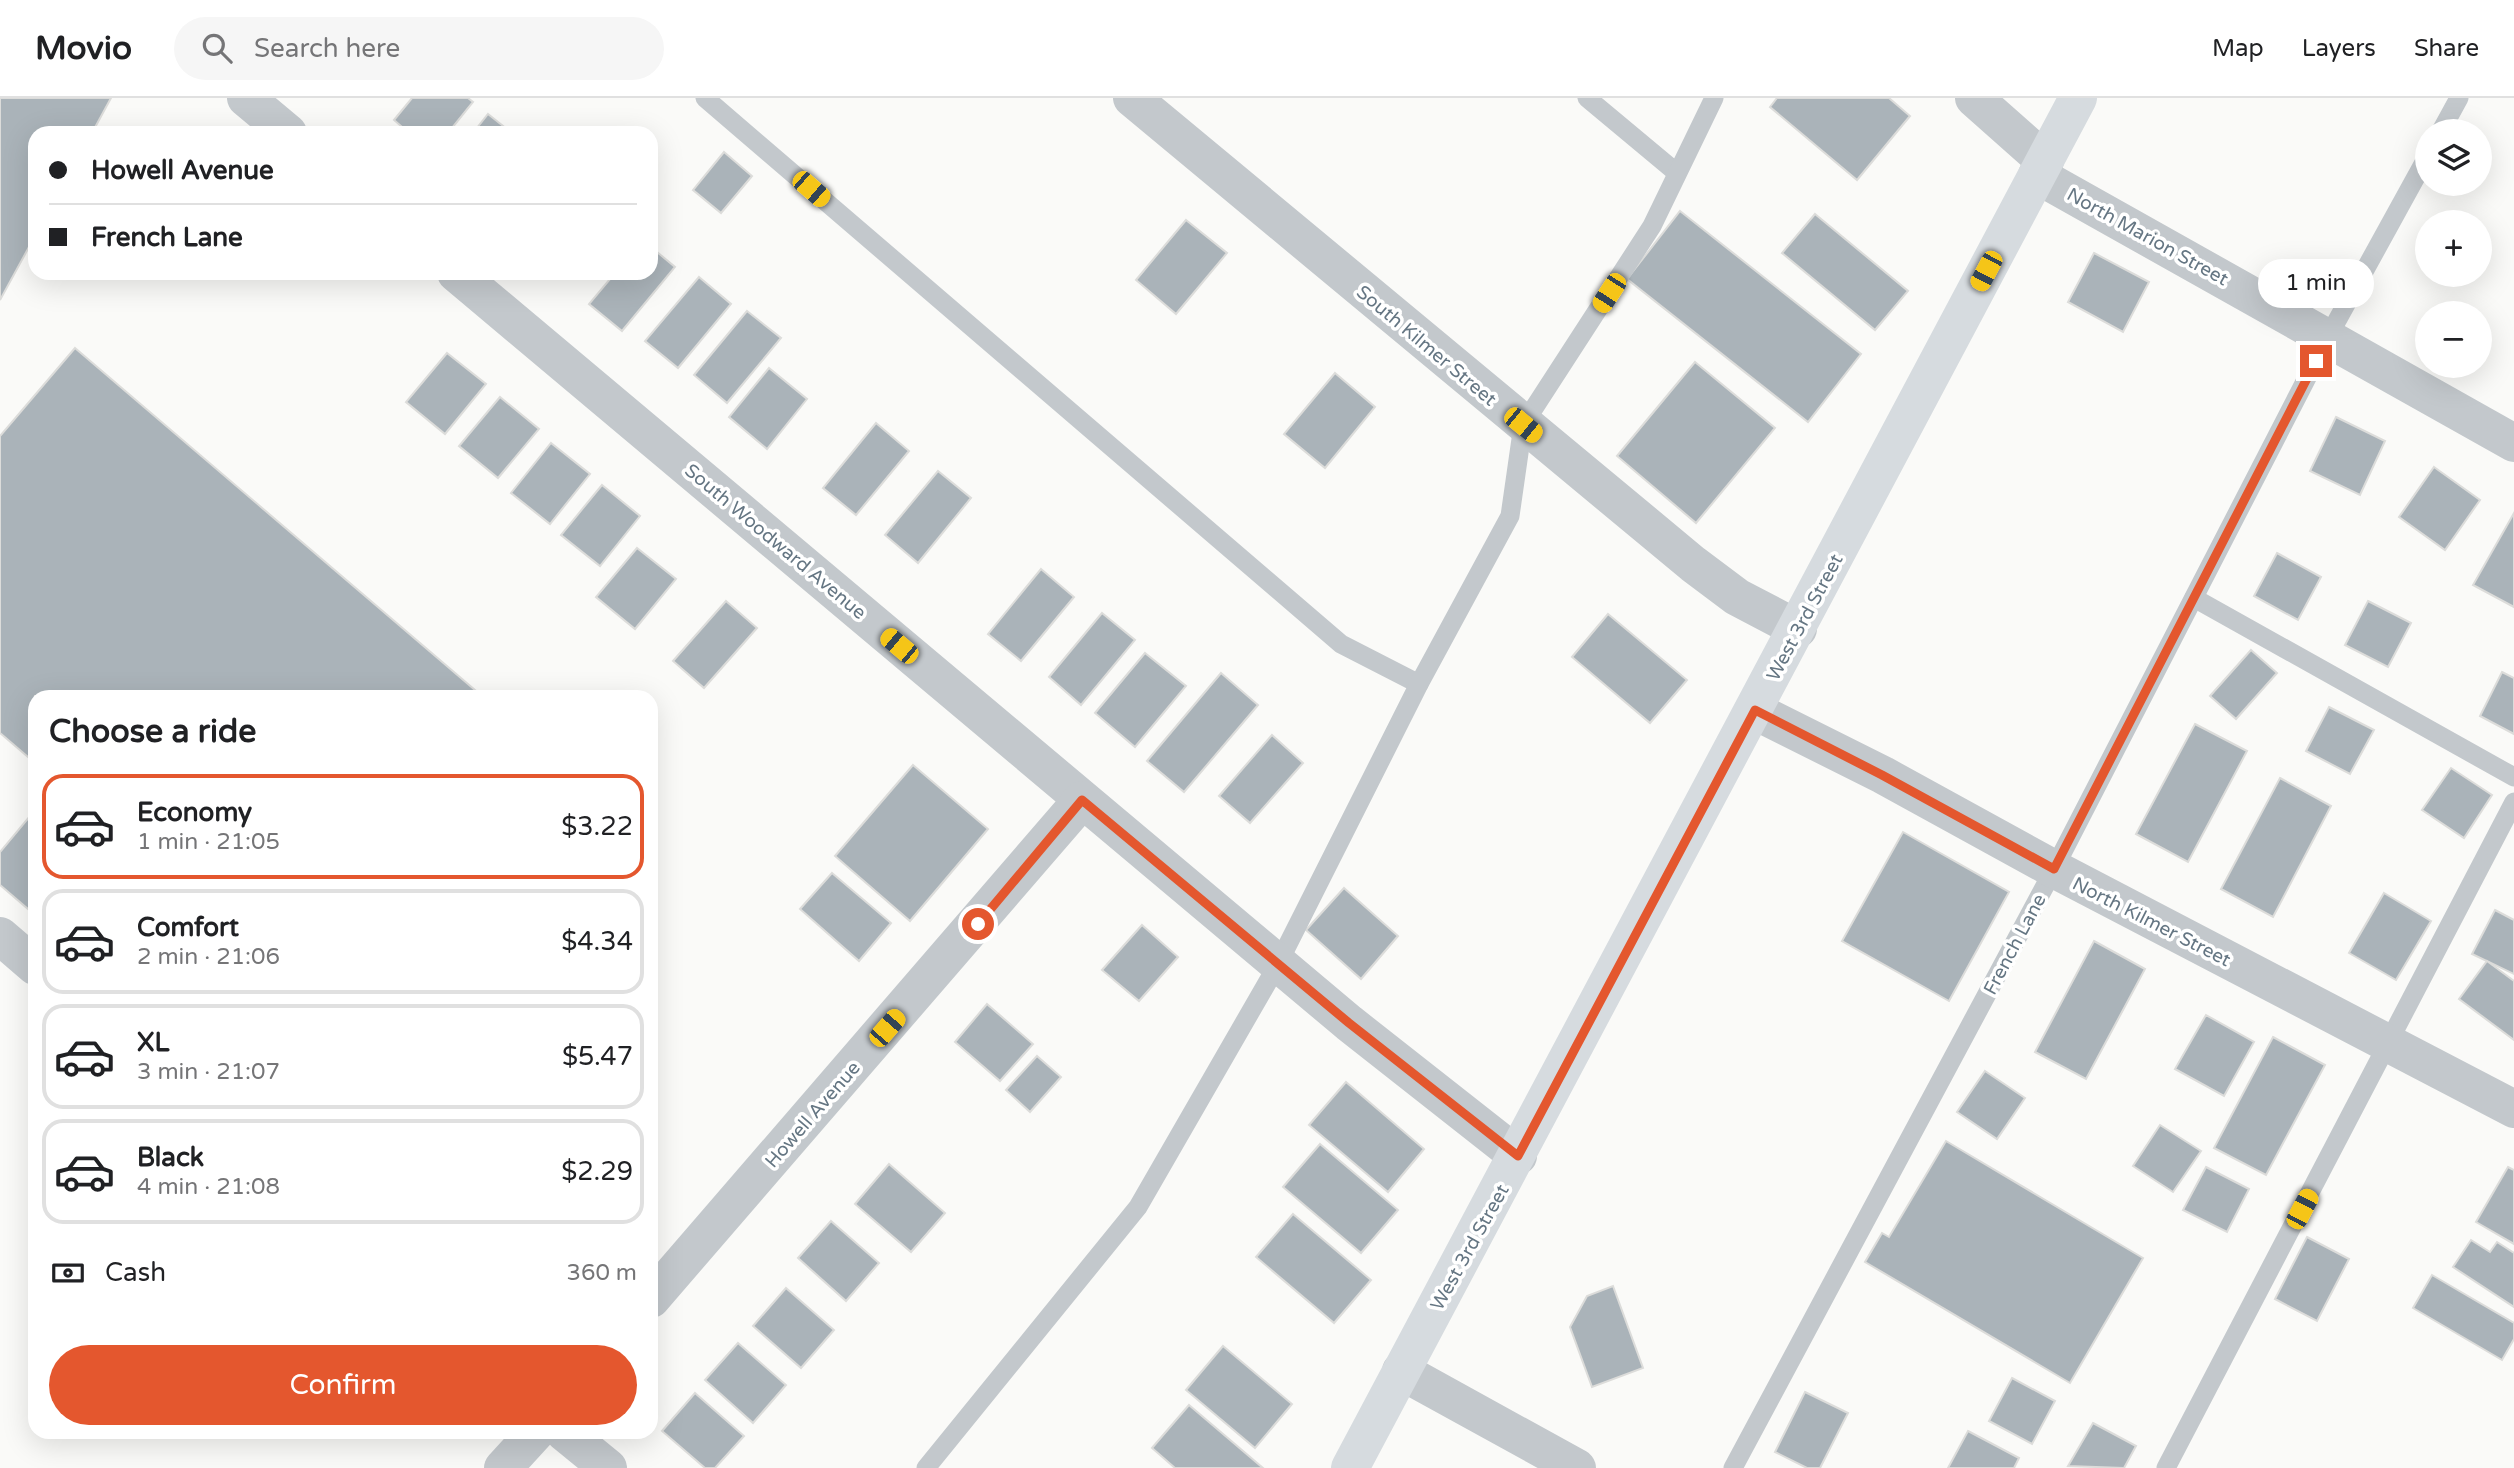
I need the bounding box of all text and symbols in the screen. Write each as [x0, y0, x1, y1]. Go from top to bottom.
search box [174, 17, 664, 80]
text: Movio [35, 29, 132, 68]
icon: search [198, 29, 236, 67]
text: Search here [254, 33, 400, 64]
text: Map [2212, 34, 2264, 63]
text: Layers [2302, 34, 2376, 63]
text: Share [2414, 34, 2479, 63]
map controls [2415, 119, 2492, 378]
button: layers [2415, 119, 2492, 196]
text: Howell Avenue [91, 155, 274, 186]
car [789, 167, 834, 211]
street label: North Marion Street [2063, 183, 2232, 290]
button: + [2415, 210, 2492, 287]
text: French Lane [91, 222, 243, 253]
car [1967, 248, 2006, 294]
callout: 1 min [2258, 260, 2374, 308]
text: 1 min [2285, 269, 2347, 297]
car [1589, 270, 1630, 316]
street label: South Kilmer Street [1352, 281, 1501, 411]
button: − [2415, 301, 2492, 378]
route end [2300, 345, 2332, 377]
car [1501, 404, 1546, 446]
street label: South Woodward Avenue [680, 460, 870, 624]
street label: West 3rd Street [1762, 550, 1848, 685]
car [877, 624, 922, 668]
text: Choose a ride [49, 713, 256, 751]
icon: car [53, 795, 116, 858]
text: Economy [137, 797, 252, 828]
text: $3.22 [561, 811, 633, 842]
text: 1 min · 21:05 [137, 828, 280, 856]
street label: North Kilmer Street [2069, 872, 2234, 971]
street label: French Lane [1979, 890, 2051, 999]
route start [962, 908, 994, 940]
icon: car [53, 910, 116, 973]
text: Comfort [137, 912, 239, 943]
text: $4.34 [561, 926, 633, 957]
text: 2 min · 21:06 [137, 943, 280, 971]
car [866, 1005, 909, 1051]
icon: car [53, 1025, 116, 1088]
text: XL [137, 1027, 169, 1058]
text: $5.47 [562, 1041, 633, 1072]
street label: Howell Avenue [761, 1057, 865, 1172]
text: 3 min · 21:07 [137, 1058, 280, 1086]
icon: car [53, 1140, 116, 1203]
text: Black [137, 1142, 204, 1173]
text: $2.29 [561, 1156, 633, 1187]
text: 4 min · 21:08 [137, 1173, 280, 1201]
street label: West 3rd Street [1426, 1181, 1514, 1314]
car [2283, 1186, 2322, 1232]
icon: cash [49, 1254, 87, 1292]
text: Cash [105, 1257, 166, 1288]
text: 360 m [567, 1259, 637, 1287]
button: Confirm [49, 1345, 637, 1425]

